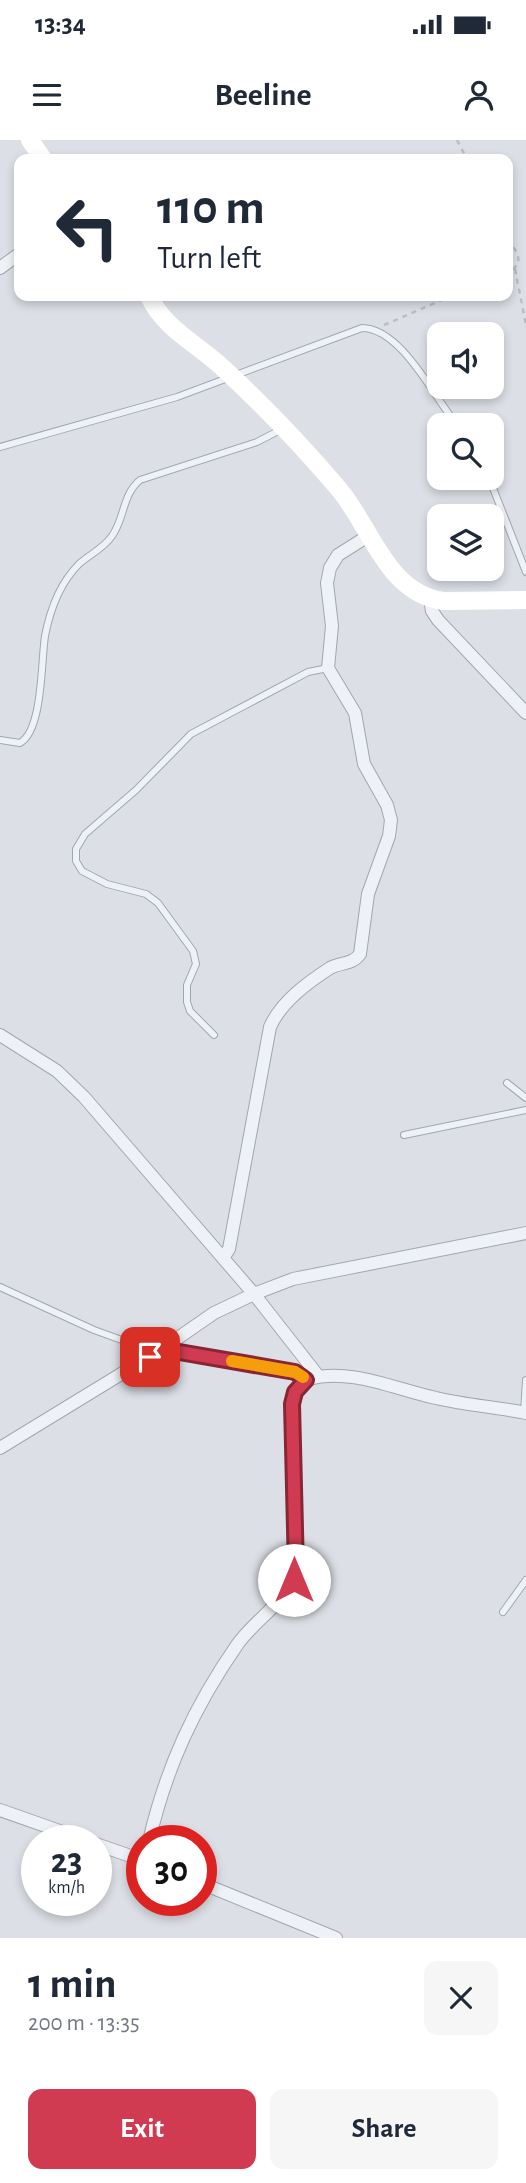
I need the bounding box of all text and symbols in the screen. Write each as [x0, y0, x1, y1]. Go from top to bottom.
text: 13:34 [35, 11, 86, 37]
icon: menu [28, 76, 66, 114]
icon: person [460, 76, 498, 114]
text: Beeline [214, 79, 312, 111]
icon: left [42, 182, 133, 273]
text: 110 m [157, 184, 265, 233]
text: Turn left [157, 242, 261, 274]
map controls [427, 322, 504, 581]
button: sound [427, 322, 504, 399]
button: search [427, 413, 504, 490]
button: layers [427, 504, 504, 581]
pin [120, 1327, 180, 1387]
icon: arrive [131, 1338, 169, 1376]
position arrow [257, 1543, 331, 1617]
speed limit sign: 30 [126, 1825, 217, 1916]
text: 23 [51, 1844, 82, 1879]
text: km/h [48, 1879, 85, 1897]
button: close [424, 1961, 498, 2035]
text: 1 min [28, 1963, 117, 2005]
text: 200 m · 13:35 [28, 2012, 140, 2035]
button: Exit [28, 2089, 256, 2169]
button: Share [270, 2089, 498, 2169]

